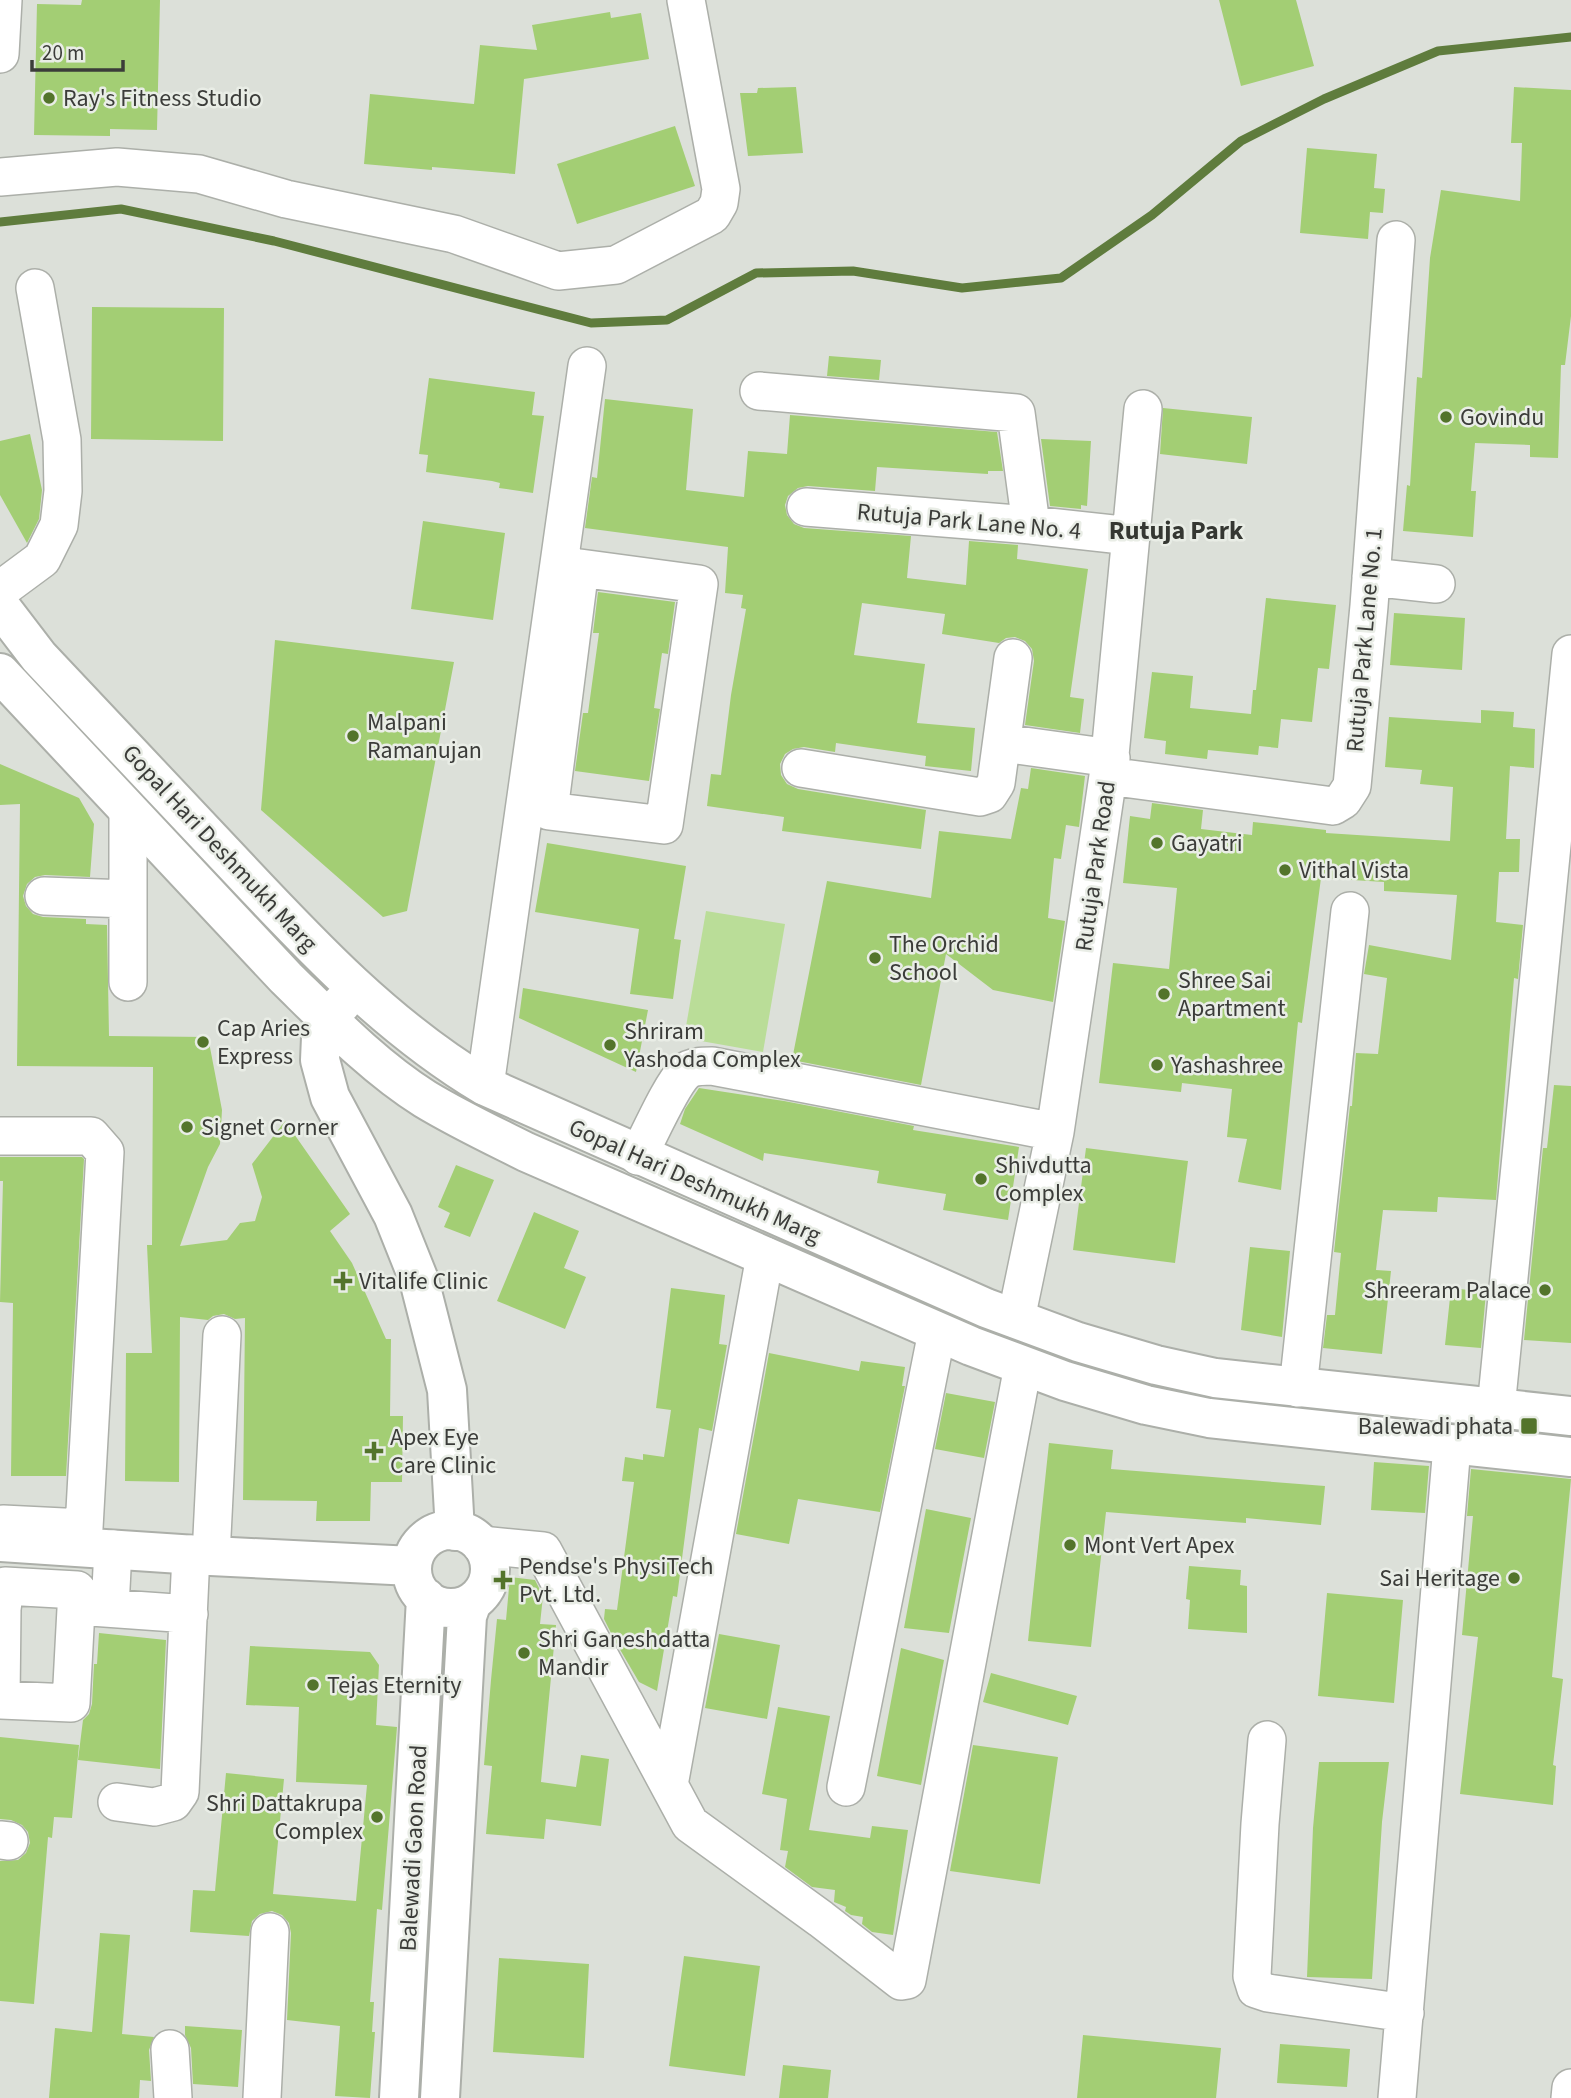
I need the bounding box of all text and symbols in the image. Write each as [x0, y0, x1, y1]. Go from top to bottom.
scale bar [32, 28, 122, 72]
text: 20 m [42, 38, 84, 68]
place label: Ray's Fitness Studio [63, 81, 262, 116]
marker: Ray's Fitness Studio [41, 90, 57, 106]
place label: Govindu [1460, 400, 1544, 435]
marker: Govindu [1438, 409, 1454, 425]
street label: Rutuja Park Lane No. 4 [855, 494, 1083, 549]
district label: Rutuja Park [1109, 512, 1244, 549]
street label: Rutuja Park Lane No. 1 [1337, 526, 1392, 754]
place label: Malpani Ramanujan [367, 705, 482, 768]
marker: Malpani Ramanujan [345, 728, 361, 744]
street label: Gopal Hari Deshmukh Marg [114, 737, 325, 960]
street label: Rutuja Park Road [1066, 779, 1125, 954]
place label: Gayatri [1171, 826, 1243, 861]
marker: Gayatri [1149, 835, 1165, 851]
place label: Vithal Vista [1299, 853, 1409, 888]
marker: Vithal Vista [1277, 862, 1293, 878]
place label: The Orchid School [889, 927, 999, 990]
marker: The Orchid School [867, 950, 883, 966]
place label: Shree Sai Apartment [1178, 963, 1286, 1026]
marker: Shree Sai Apartment [1156, 986, 1172, 1002]
place label: Cap Aries Express [217, 1011, 310, 1074]
place label: Shriram Yashoda Complex [623, 1014, 801, 1077]
marker: Cap Aries Express [195, 1034, 211, 1050]
marker: Shriram Yashoda Complex [602, 1037, 618, 1053]
place label: Yashashree [1170, 1048, 1283, 1083]
marker: Yashashree [1149, 1057, 1165, 1073]
place label: Signet Corner [201, 1110, 339, 1145]
street label: Gopal Hari Deshmukh Marg [563, 1110, 827, 1253]
marker: Signet Corner [179, 1119, 195, 1135]
place label: Shivdutta Complex [995, 1148, 1092, 1211]
marker: Shivdutta Complex [973, 1171, 989, 1187]
place label: Vitalife Clinic [359, 1264, 488, 1299]
marker: Vitalife Clinic [333, 1271, 353, 1291]
place label: Shreeram Palace [1363, 1273, 1531, 1308]
marker: Shreeram Palace [1537, 1282, 1553, 1298]
place label: Balewadi phata [1358, 1409, 1513, 1444]
marker: Balewadi phata [1519, 1416, 1539, 1436]
place label: Apex Eye Care Clinic [390, 1420, 496, 1483]
marker: Apex Eye Care Clinic [364, 1441, 384, 1461]
place label: Mont Vert Apex [1084, 1528, 1235, 1563]
marker: Mont Vert Apex [1062, 1537, 1078, 1553]
place label: Pendse's PhysiTech Pvt. Ltd. [519, 1549, 714, 1612]
place label: Sai Heritage [1379, 1561, 1500, 1596]
marker: Pendse's PhysiTech Pvt. Ltd. [493, 1570, 513, 1590]
marker: Sai Heritage [1506, 1570, 1522, 1586]
place label: Shri Ganeshdatta Mandir [538, 1622, 710, 1685]
marker: Shri Ganeshdatta Mandir [516, 1645, 532, 1661]
place label: Tejas Eternity [327, 1668, 462, 1703]
marker: Tejas Eternity [305, 1677, 321, 1693]
street label: Balewadi Gaon Road [391, 1744, 436, 1952]
place label: Shri Dattakrupa Complex [206, 1786, 363, 1849]
marker: Shri Dattakrupa Complex [369, 1809, 385, 1825]

